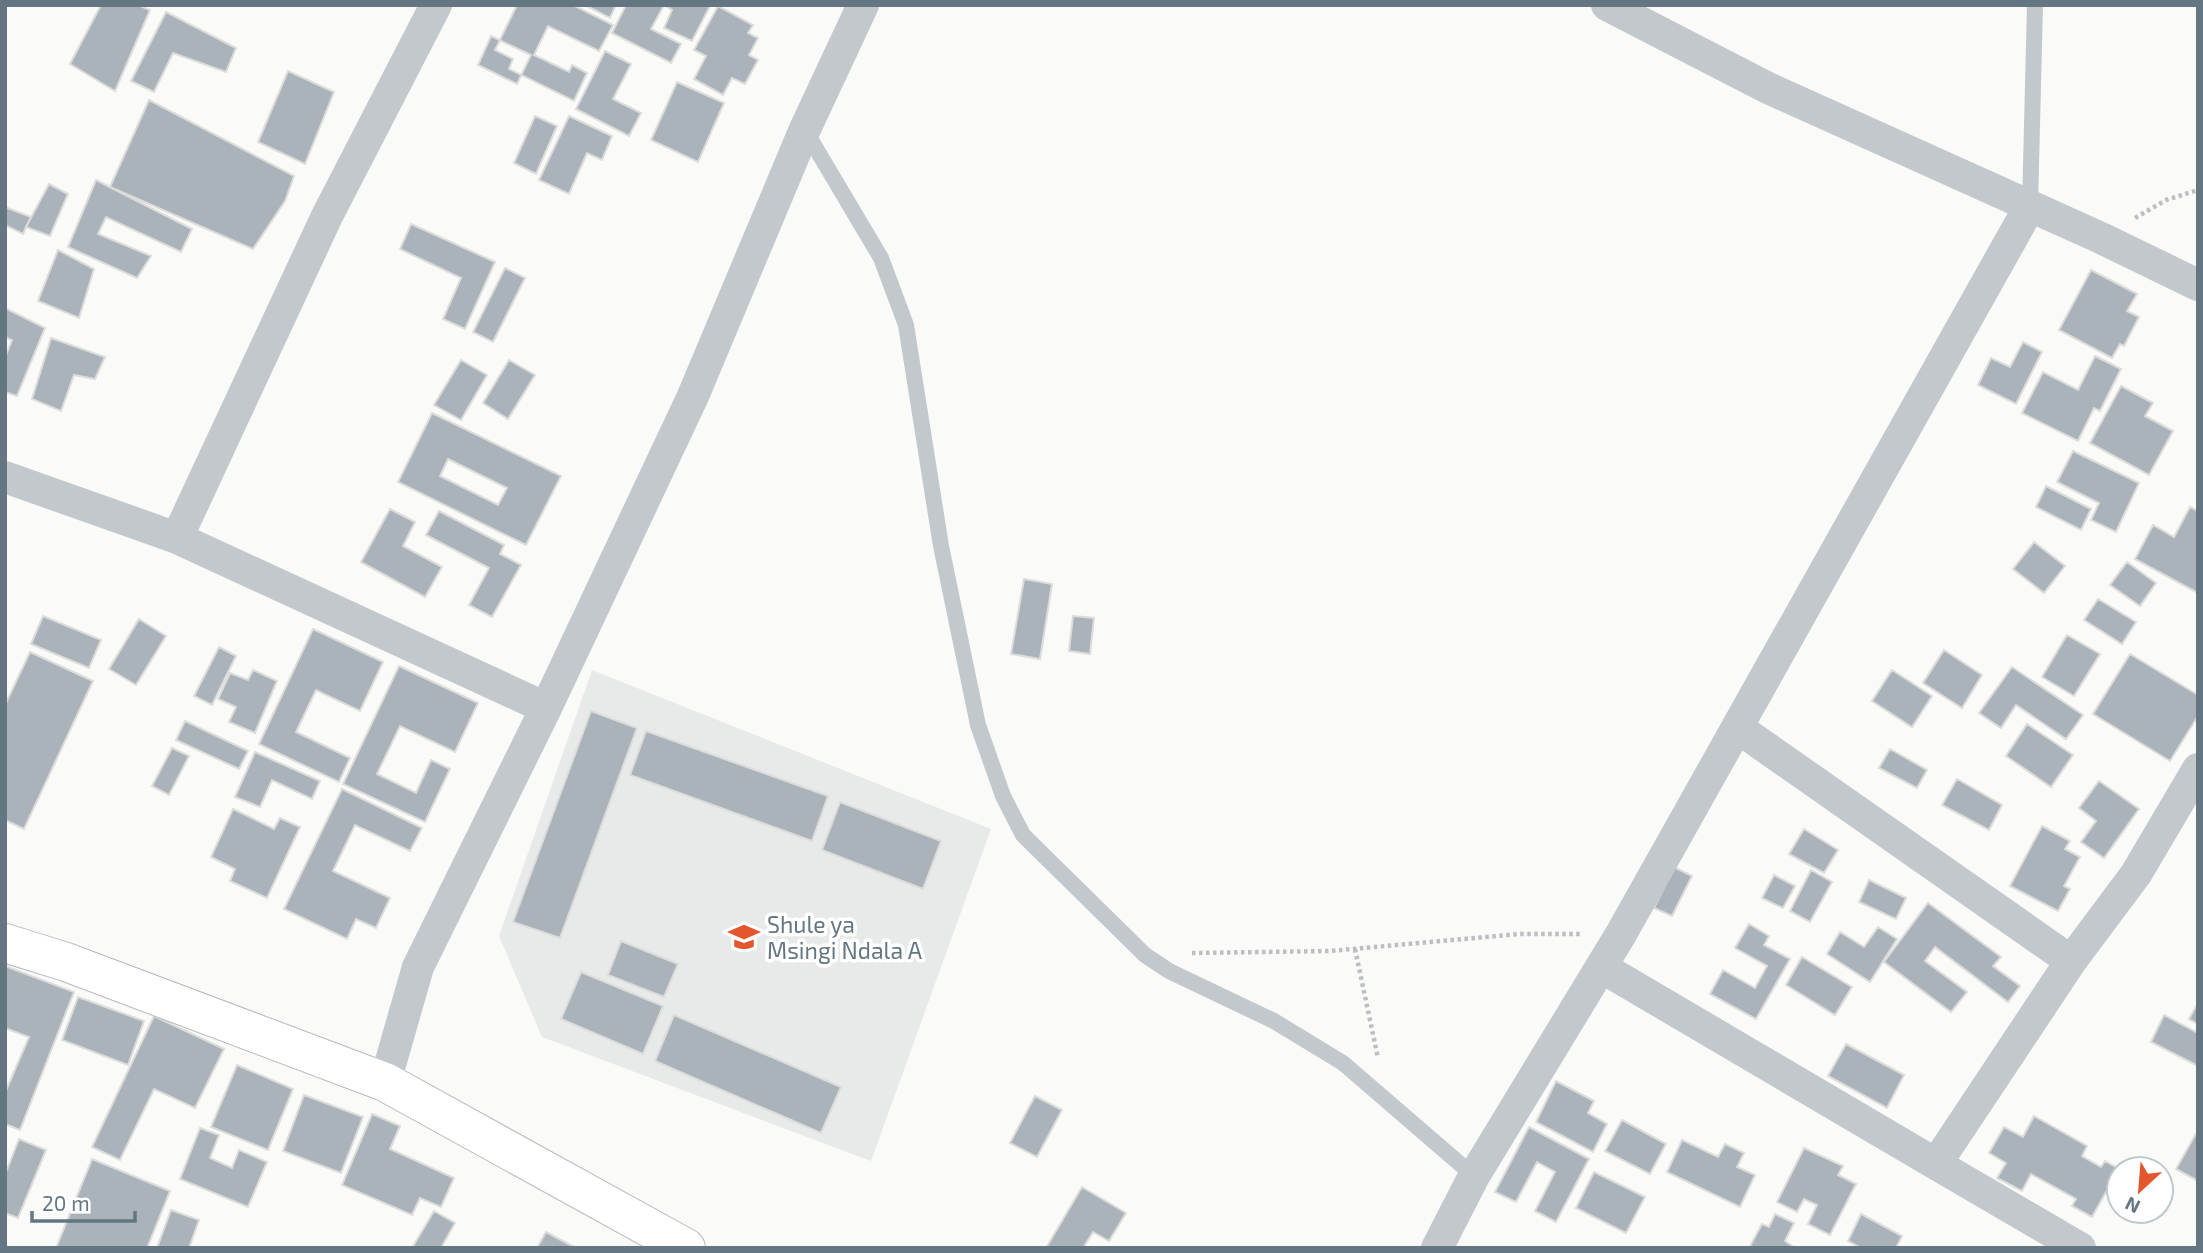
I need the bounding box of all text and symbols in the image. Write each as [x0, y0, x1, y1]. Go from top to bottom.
place label: Shule ya Msingi Ndala A [767, 910, 923, 964]
school or university icon: Shule ya Msingi Ndala A [727, 920, 761, 954]
north arrow [2105, 1155, 2175, 1225]
scale bar [32, 1180, 135, 1224]
text: 20 m [42, 1190, 90, 1215]
text: N [2121, 1192, 2144, 1219]

